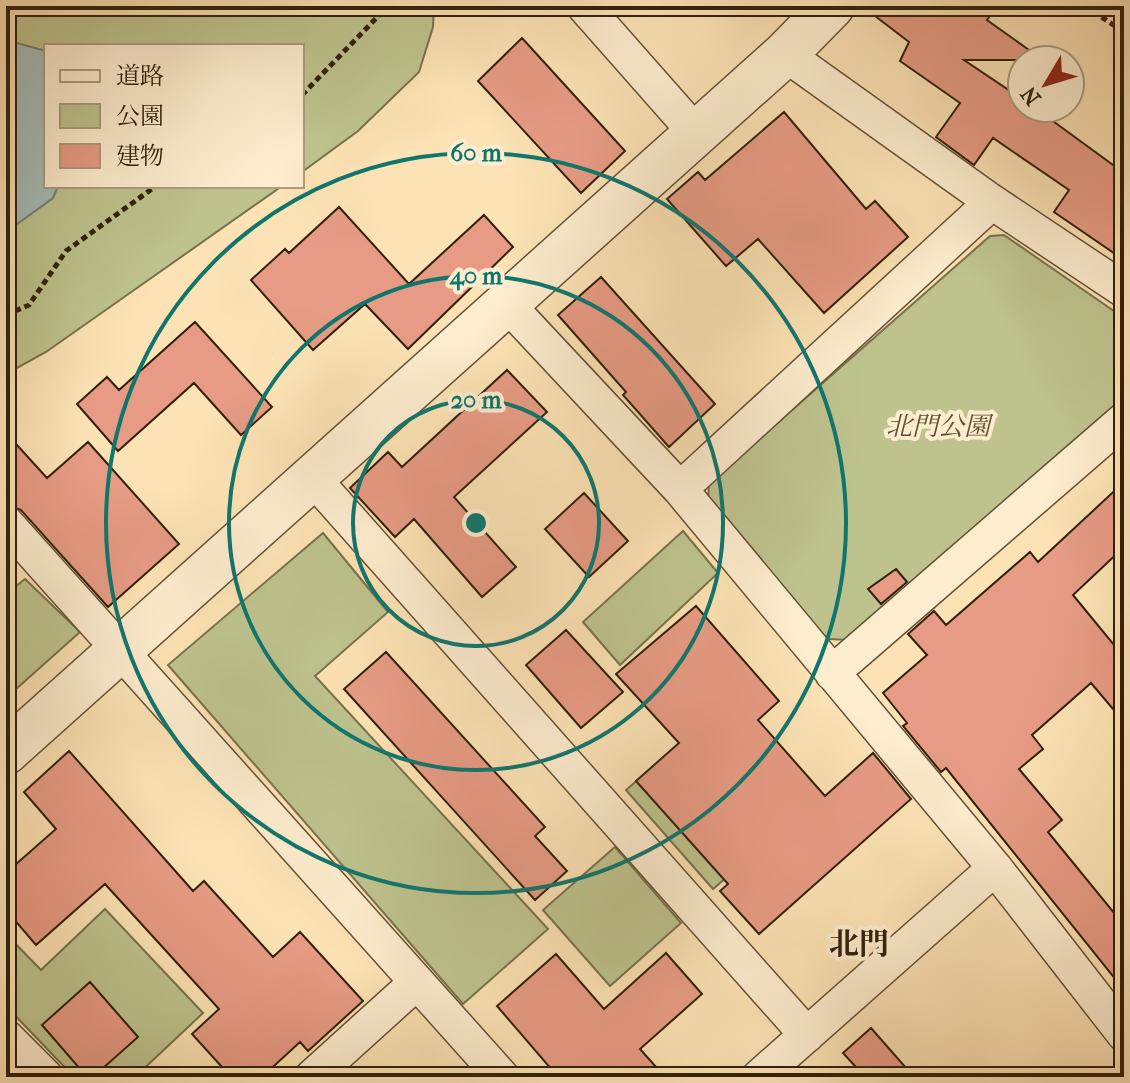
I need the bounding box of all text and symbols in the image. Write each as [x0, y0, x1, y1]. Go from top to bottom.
legend [44, 44, 304, 188]
north arrow [1006, 44, 1086, 124]
text: 道路 [116, 62, 164, 90]
text: N [1015, 81, 1046, 110]
text: 公園 [116, 102, 164, 130]
text: 60 m [450, 139, 503, 167]
text: 建物 [116, 142, 164, 170]
text: 40 m [449, 262, 503, 291]
text: 20 m [451, 386, 502, 414]
park label: 北門公園 [886, 411, 994, 442]
centre of rings [462, 509, 490, 537]
district label: 北門 [829, 927, 889, 962]

